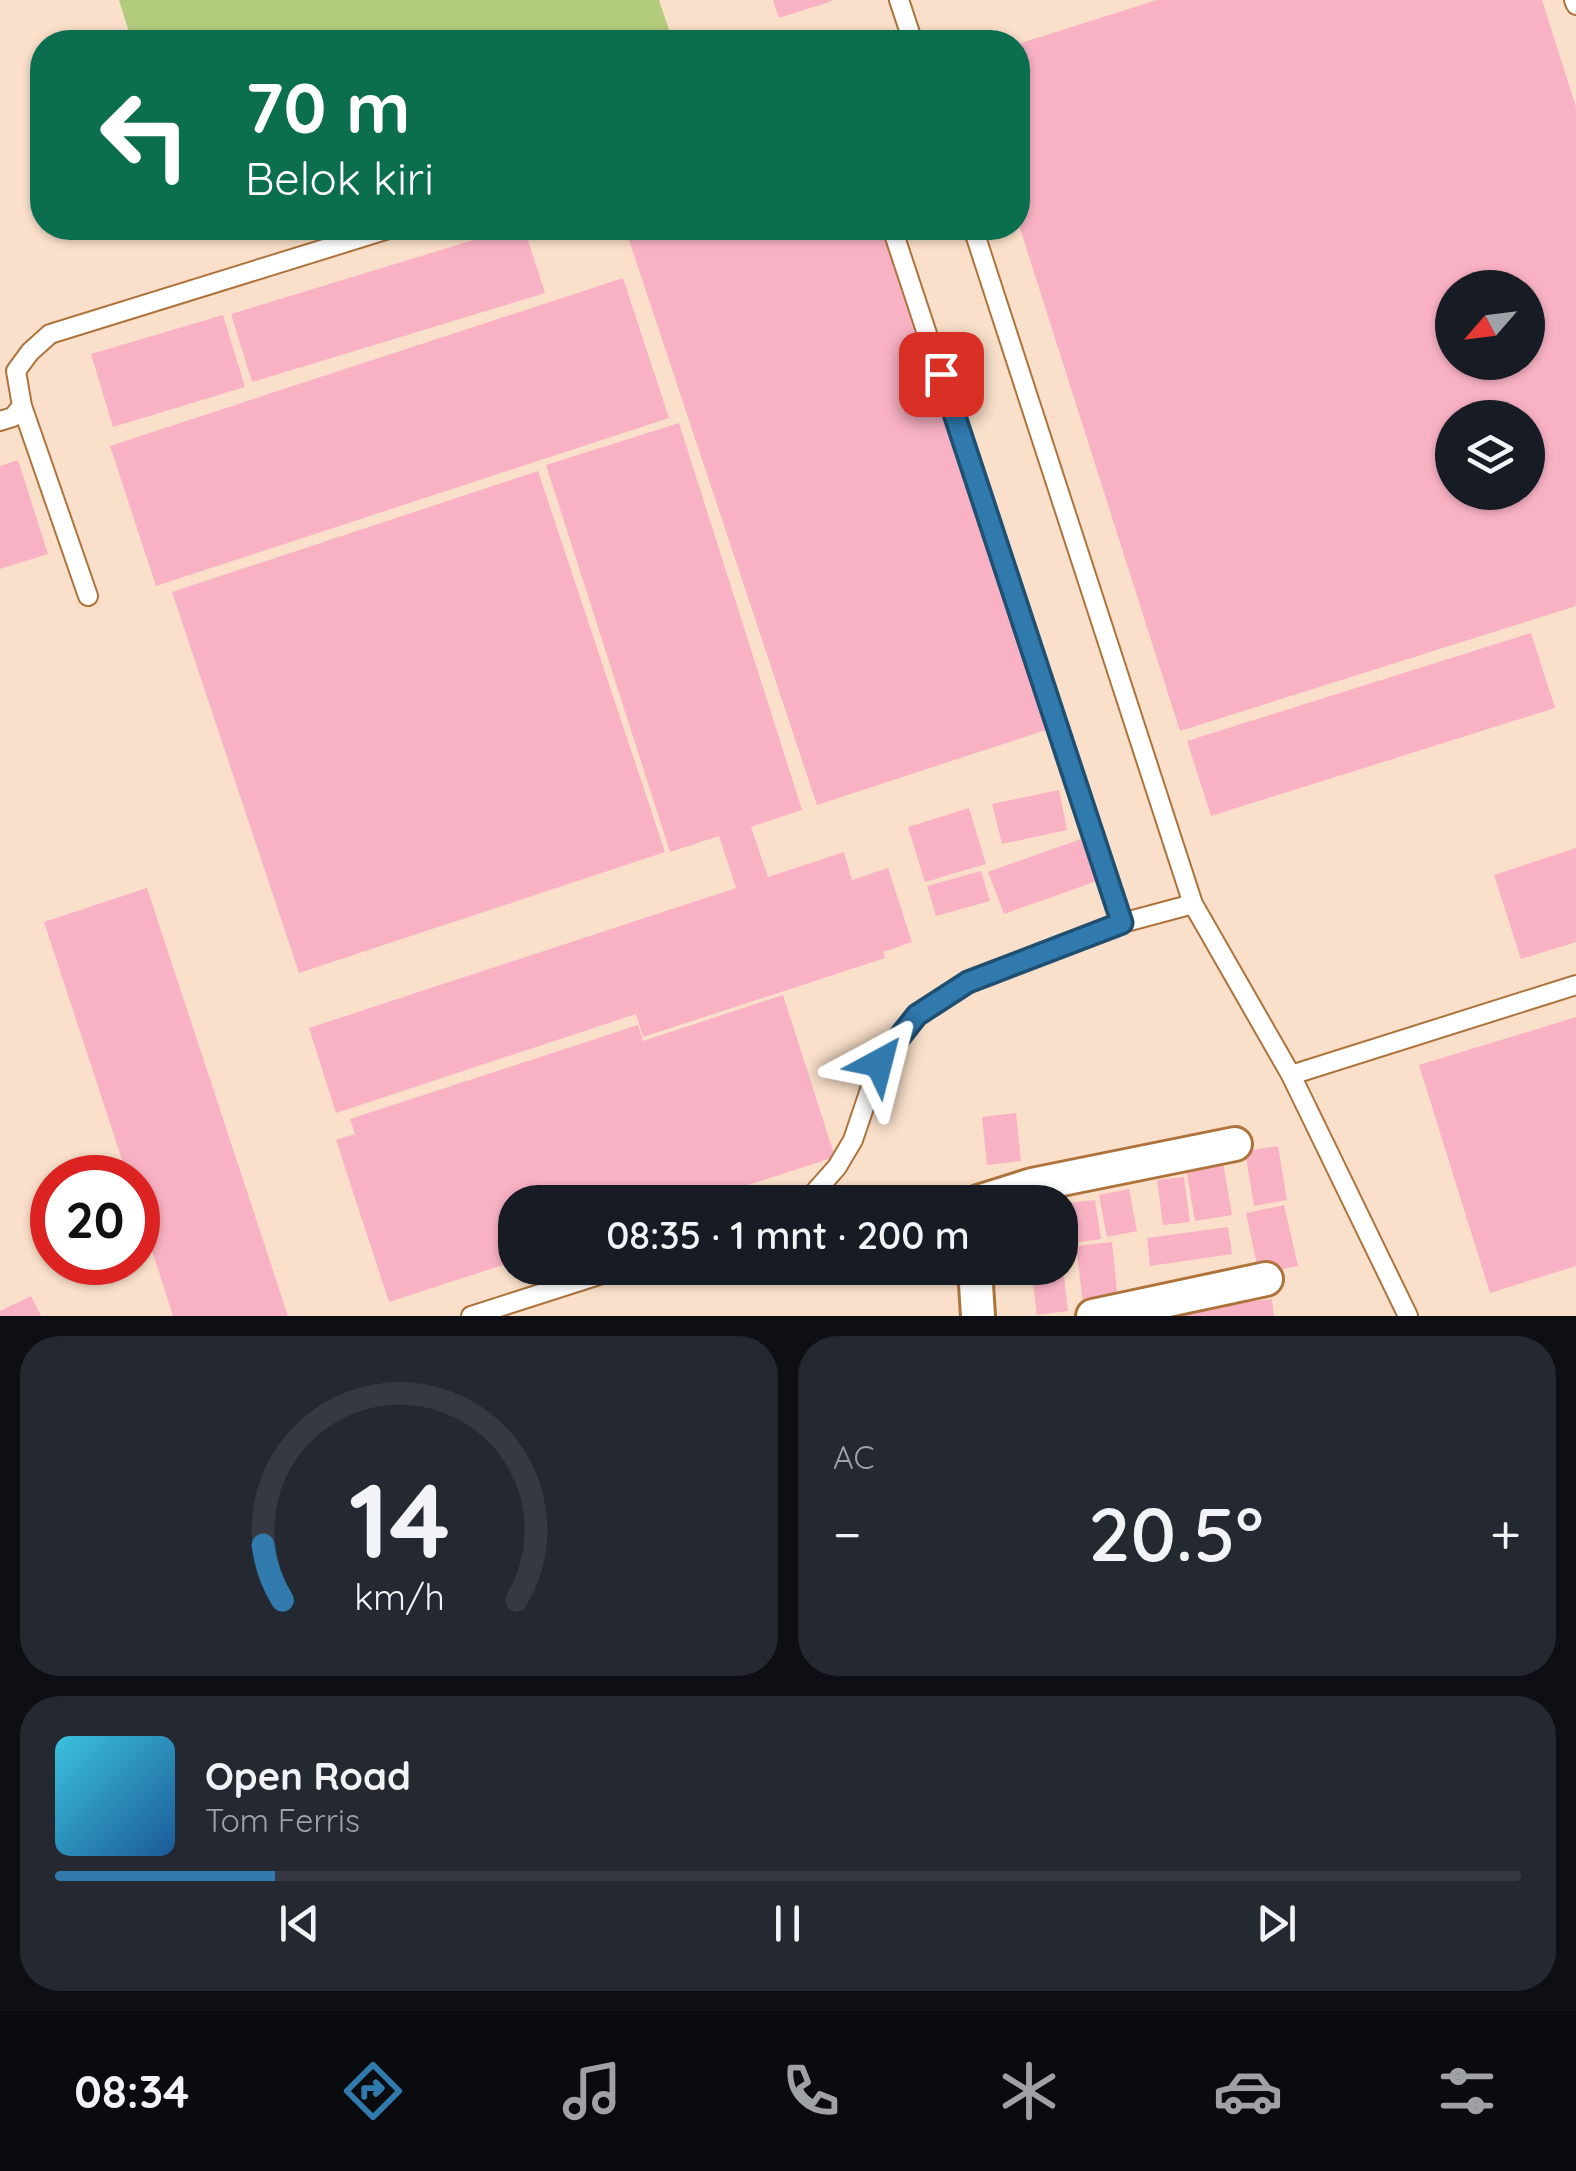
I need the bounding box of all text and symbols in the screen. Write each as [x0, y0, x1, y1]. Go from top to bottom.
text: 70 m [245, 63, 411, 151]
icon: left [80, 70, 210, 200]
text: Belok kiri [245, 150, 434, 206]
north arrow [1435, 270, 1545, 380]
map controls [1435, 270, 1545, 510]
pin [899, 332, 984, 417]
icon: arrive [914, 347, 969, 402]
button: layers [1435, 400, 1545, 510]
position arrow [827, 1011, 931, 1115]
speed limit sign: 20 [30, 1155, 160, 1285]
text: 08:35 · 1 mnt · 200 m [606, 1211, 970, 1259]
text: AC [833, 1437, 874, 1477]
text: 14 [348, 1454, 450, 1584]
text: 20.5° [1088, 1486, 1263, 1580]
text: − [833, 1499, 862, 1568]
text: + [1490, 1499, 1521, 1568]
text: km/h [354, 1574, 444, 1619]
text: Open Road [205, 1752, 411, 1800]
text: Tom Ferris [205, 1800, 360, 1840]
icon: previous [272, 1896, 327, 1951]
icon: pause [760, 1896, 815, 1951]
icon: next [1249, 1896, 1304, 1951]
icon: directions [338, 2056, 408, 2126]
icon: music [557, 2056, 627, 2126]
icon: phone [776, 2056, 846, 2126]
icon: climate [994, 2056, 1064, 2126]
icon: car [1213, 2056, 1283, 2126]
icon: filters [1432, 2056, 1502, 2126]
text: 08:34 [74, 2063, 190, 2119]

